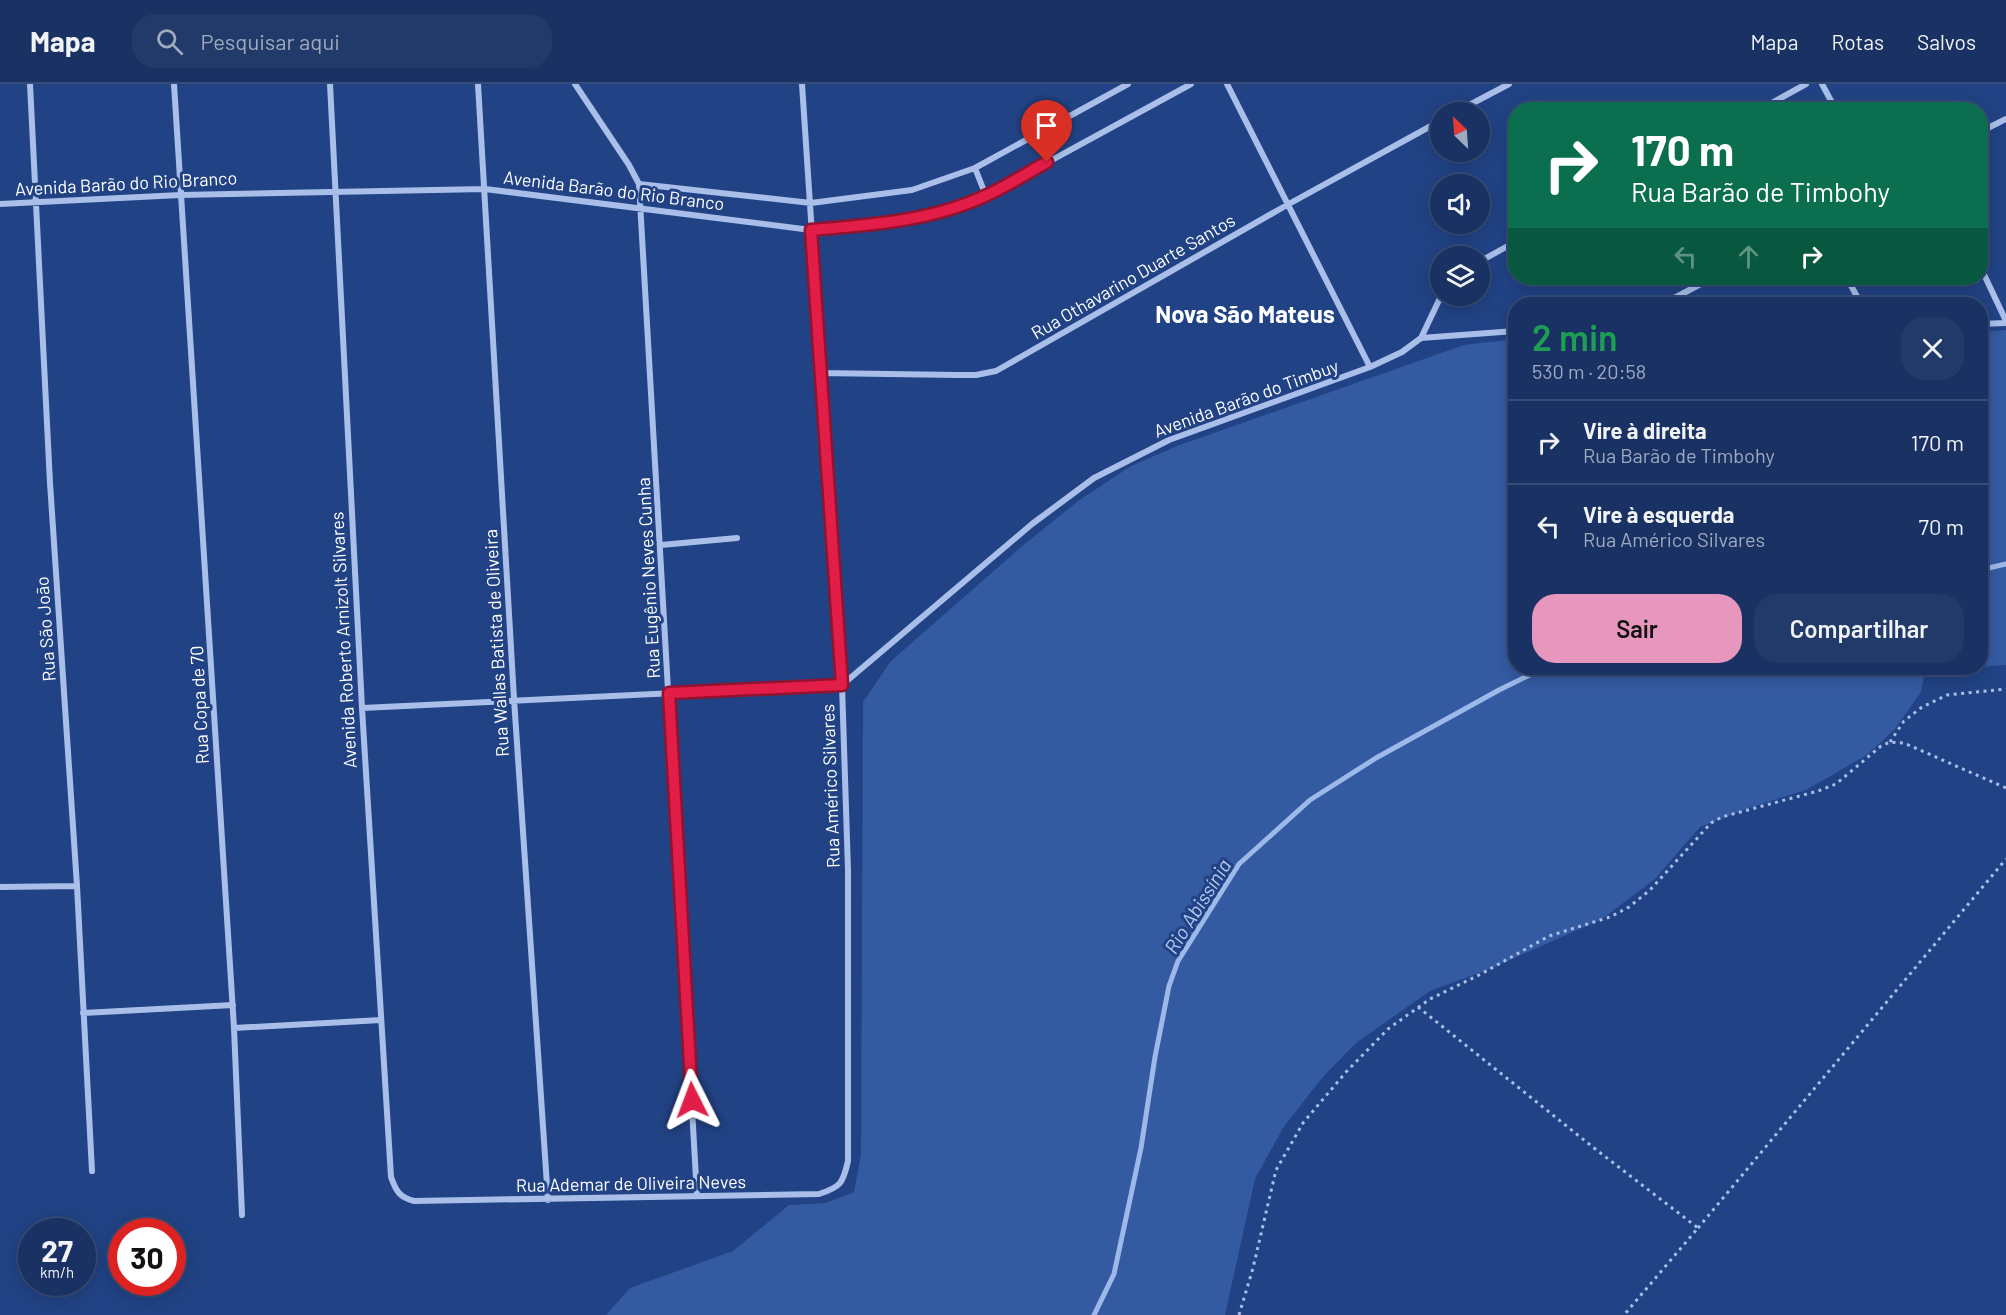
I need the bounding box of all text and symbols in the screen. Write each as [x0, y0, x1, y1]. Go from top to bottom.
search box [132, 14, 552, 68]
text: Mapa [30, 24, 96, 58]
icon: search [153, 25, 186, 58]
text: Pesquisar aqui [201, 28, 340, 54]
text: Mapa [1750, 29, 1798, 54]
text: Rotas [1831, 29, 1884, 54]
text: Salvos [1917, 29, 1976, 54]
pin [1021, 100, 1072, 162]
north arrow [1430, 102, 1490, 162]
map controls [1430, 102, 1490, 306]
icon: arrive [1030, 109, 1063, 142]
text: 170 m [1631, 124, 1734, 174]
icon: right [1532, 126, 1610, 204]
street label: Avenida Barão do Rio Branco [14, 166, 238, 200]
street label: Avenida Barão do Rio Branco [502, 166, 726, 214]
button: sound [1430, 174, 1490, 234]
text: Rua Barão de Timbohy [1631, 175, 1890, 207]
street label: Rua Othavarino Duarte Santos [1027, 209, 1239, 343]
icon: left [1669, 240, 1702, 273]
icon: ahead [1732, 240, 1765, 273]
icon: right [1795, 240, 1828, 273]
button: layers [1430, 246, 1490, 306]
district label: Nova São Mateus [1155, 299, 1335, 328]
text: 2 min [1532, 315, 1618, 358]
button: close [1901, 317, 1964, 380]
street label: Avenida Barão do Timbuy [1151, 354, 1341, 442]
text: 530 m · 20:58 [1532, 359, 1646, 383]
text: Vire à direita [1583, 417, 1707, 443]
icon: right [1532, 426, 1565, 459]
text: 170 m [1911, 429, 1964, 455]
text: Rua Barão de Timbohy [1583, 443, 1775, 467]
street label: Rua Eugênio Neves Cunha [632, 477, 664, 679]
text: Vire à esquerda [1583, 501, 1734, 527]
icon: left [1532, 510, 1565, 543]
street label: Avenida Roberto Arnizolt Silvares [325, 511, 361, 769]
text: 70 m [1919, 513, 1964, 539]
text: Rua Américo Silvares [1583, 527, 1765, 551]
street label: Rua Wallas Batista de Oliveira [479, 529, 513, 757]
street label: Rua São João [30, 576, 60, 682]
button: Sair [1532, 594, 1742, 663]
button: Compartilhar [1754, 594, 1964, 663]
street label: Rua Copa de 70 [185, 645, 213, 765]
street label: Rua Américo Silvares [816, 704, 844, 868]
water label: Rio Abissínia [1158, 854, 1236, 958]
position arrow [660, 1068, 724, 1132]
street label: Rua Ademar de Oliveira Neves [516, 1170, 746, 1196]
speed limit sign: 30 [108, 1218, 186, 1296]
text: 27 [41, 1232, 73, 1268]
text: km/h [40, 1263, 74, 1281]

